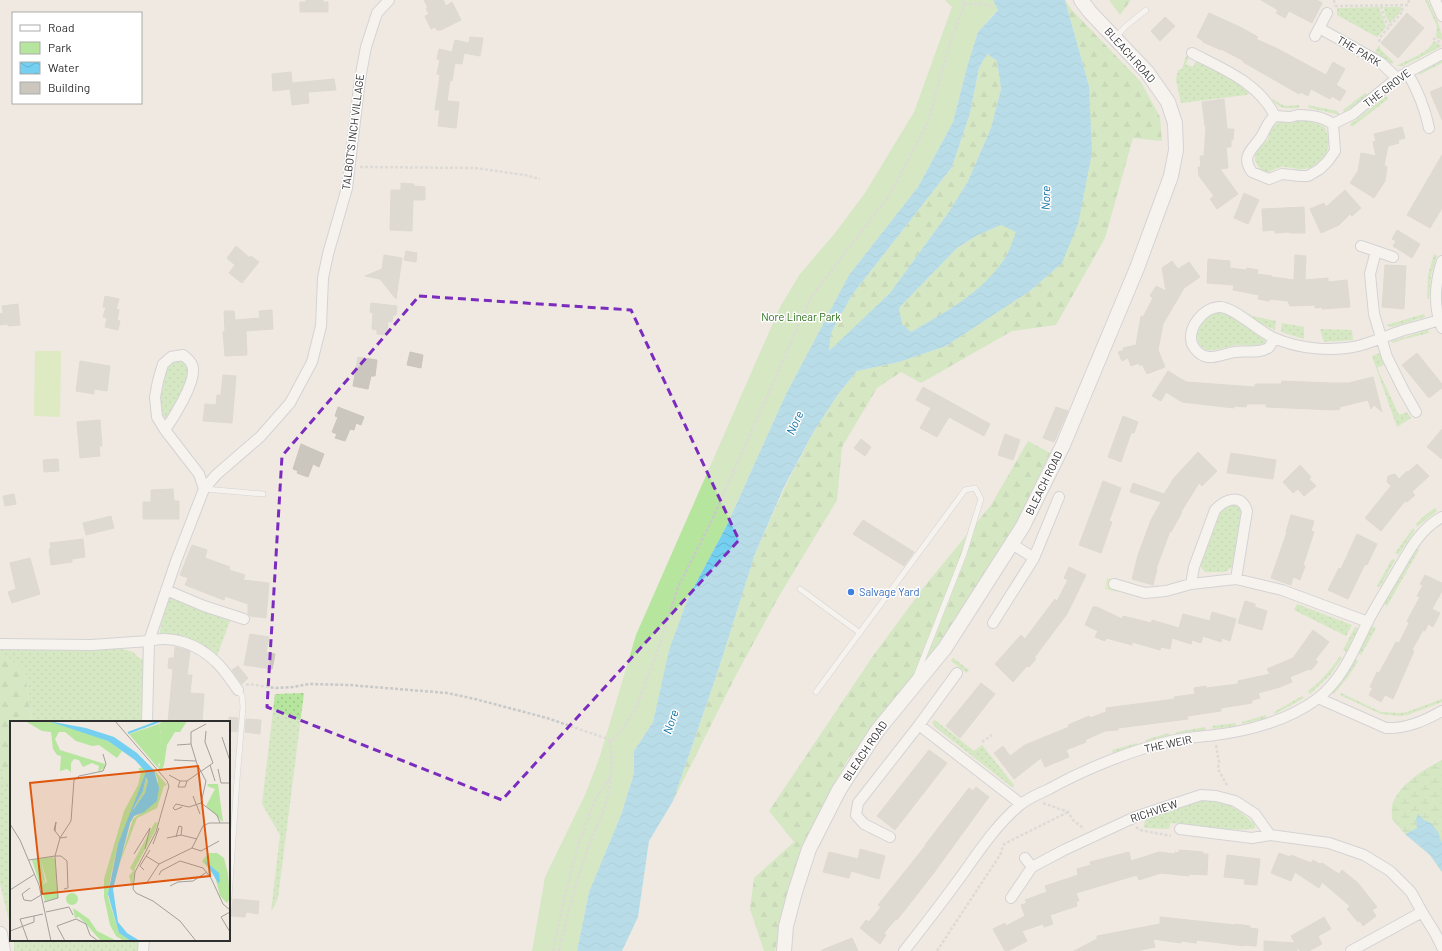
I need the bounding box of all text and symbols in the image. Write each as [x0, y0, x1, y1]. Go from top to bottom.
legend [12, 12, 142, 104]
text: Road [48, 20, 75, 34]
street label: BLEACH ROAD [1102, 25, 1159, 85]
street label: THE PARK [1335, 32, 1384, 69]
text: Park [48, 40, 72, 54]
text: Water [48, 60, 80, 74]
street label: THE GROVE [1361, 65, 1413, 110]
street label: TALBOT'S INCH VILLAGE [339, 73, 366, 191]
text: Building [48, 80, 90, 94]
water label: Nore [1038, 186, 1052, 210]
park label: Nore Linear Park [761, 310, 841, 323]
water label: Nore [783, 409, 805, 437]
street label: BLEACH ROAD [1022, 449, 1065, 517]
place label: Salvage Yard [859, 585, 920, 598]
marker: Salvage Yard [846, 587, 856, 597]
water label: Nore [659, 708, 681, 736]
street label: BLEACH ROAD [840, 718, 890, 783]
inset map [10, 721, 230, 941]
street label: THE WEIR [1143, 732, 1193, 755]
street label: RICHVIEW [1128, 796, 1180, 825]

